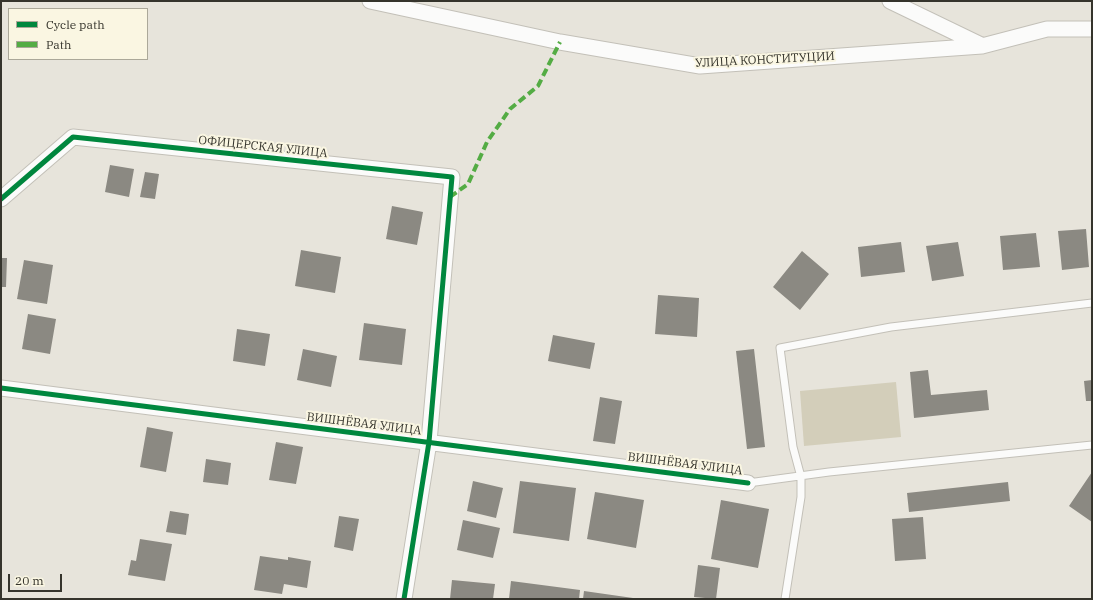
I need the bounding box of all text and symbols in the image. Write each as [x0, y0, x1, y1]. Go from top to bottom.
legend [8, 8, 148, 60]
text: Cycle path [46, 17, 105, 32]
text: Path [46, 37, 71, 52]
street label: УЛИЦА КОНСТИТУЦИИ [695, 49, 835, 71]
street label: ОФИЦЕРСКАЯ УЛИЦА [198, 133, 328, 161]
street label: ВИШНЁВАЯ УЛИЦА [306, 410, 422, 438]
street label: ВИШНЁВАЯ УЛИЦА [627, 450, 743, 478]
scale bar [10, 566, 64, 592]
text: 20 m [15, 573, 44, 588]

